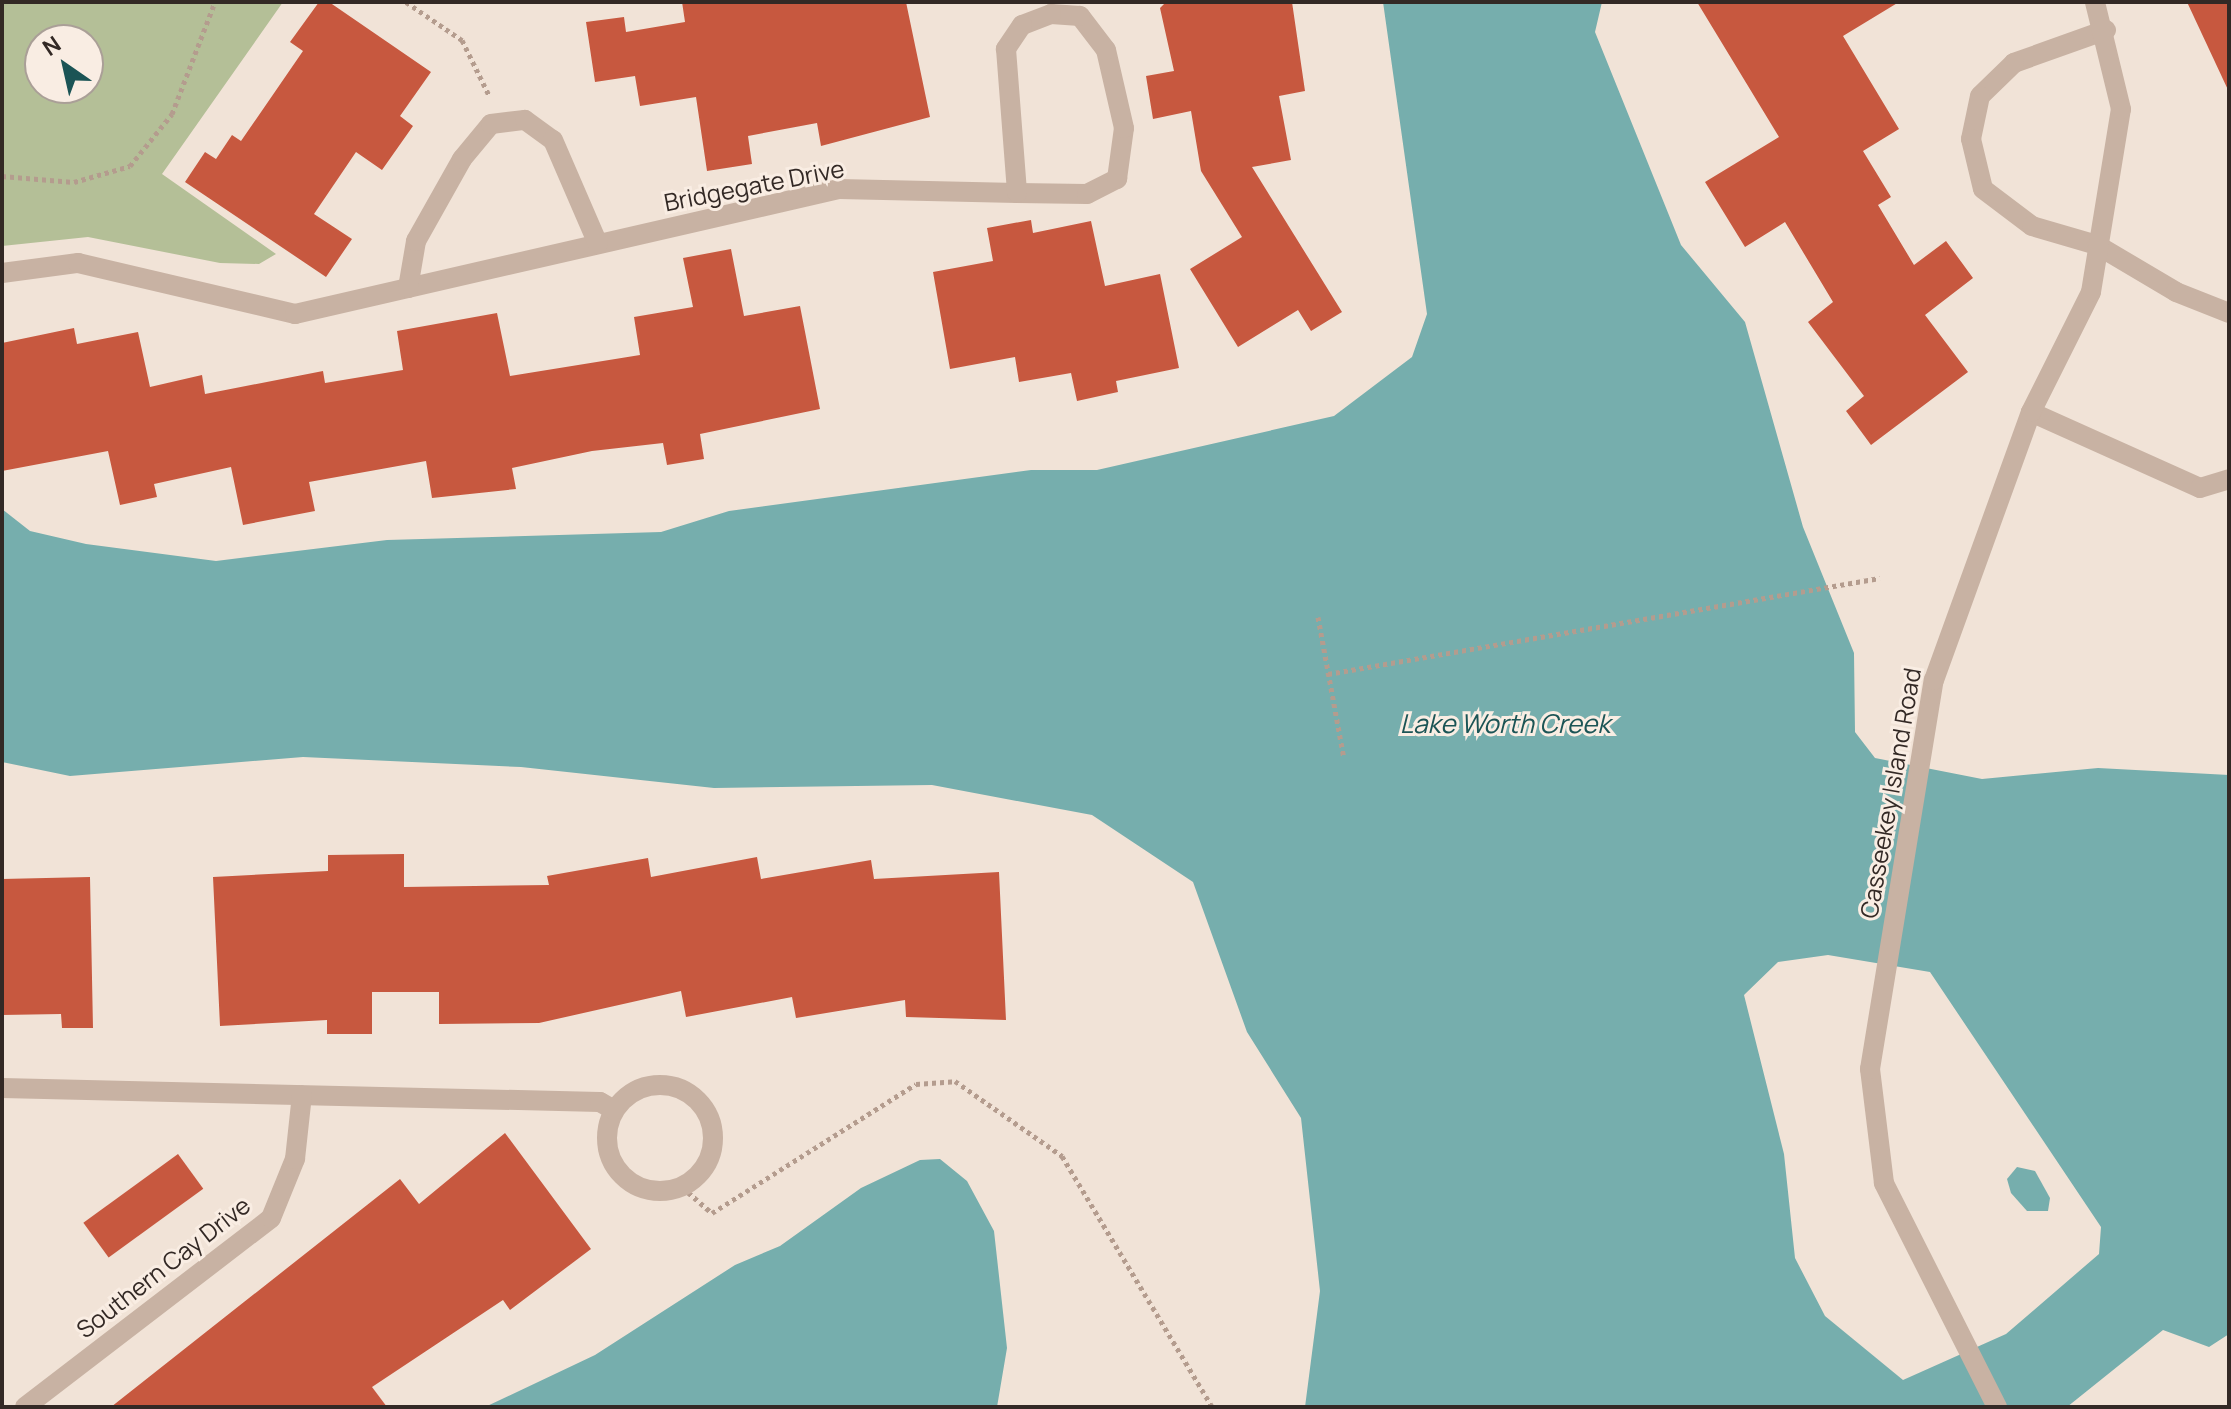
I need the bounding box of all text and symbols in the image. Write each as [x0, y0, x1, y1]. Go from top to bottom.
north arrow [24, 24, 104, 104]
text: N [37, 29, 67, 63]
street label: Bridgegate Drive [661, 153, 847, 217]
street label: Casseekey Island Road [1854, 665, 1926, 921]
water label: Lake Worth Creek [1400, 708, 1610, 740]
street label: Southern Cay Drive [71, 1190, 255, 1344]

